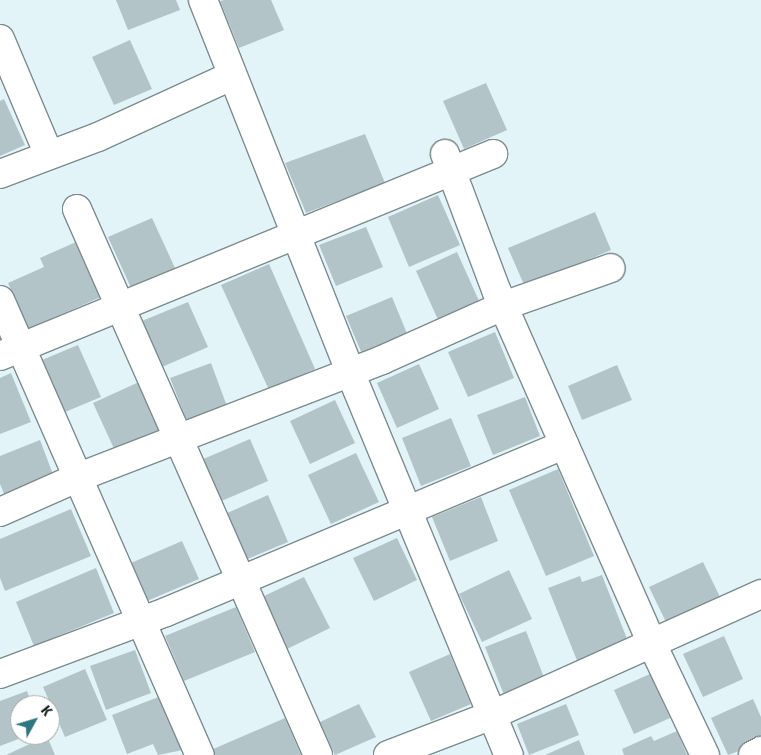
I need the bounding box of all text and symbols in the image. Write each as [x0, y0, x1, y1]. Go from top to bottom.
north arrow [10, 695, 60, 745]
text: K [37, 702, 55, 719]

